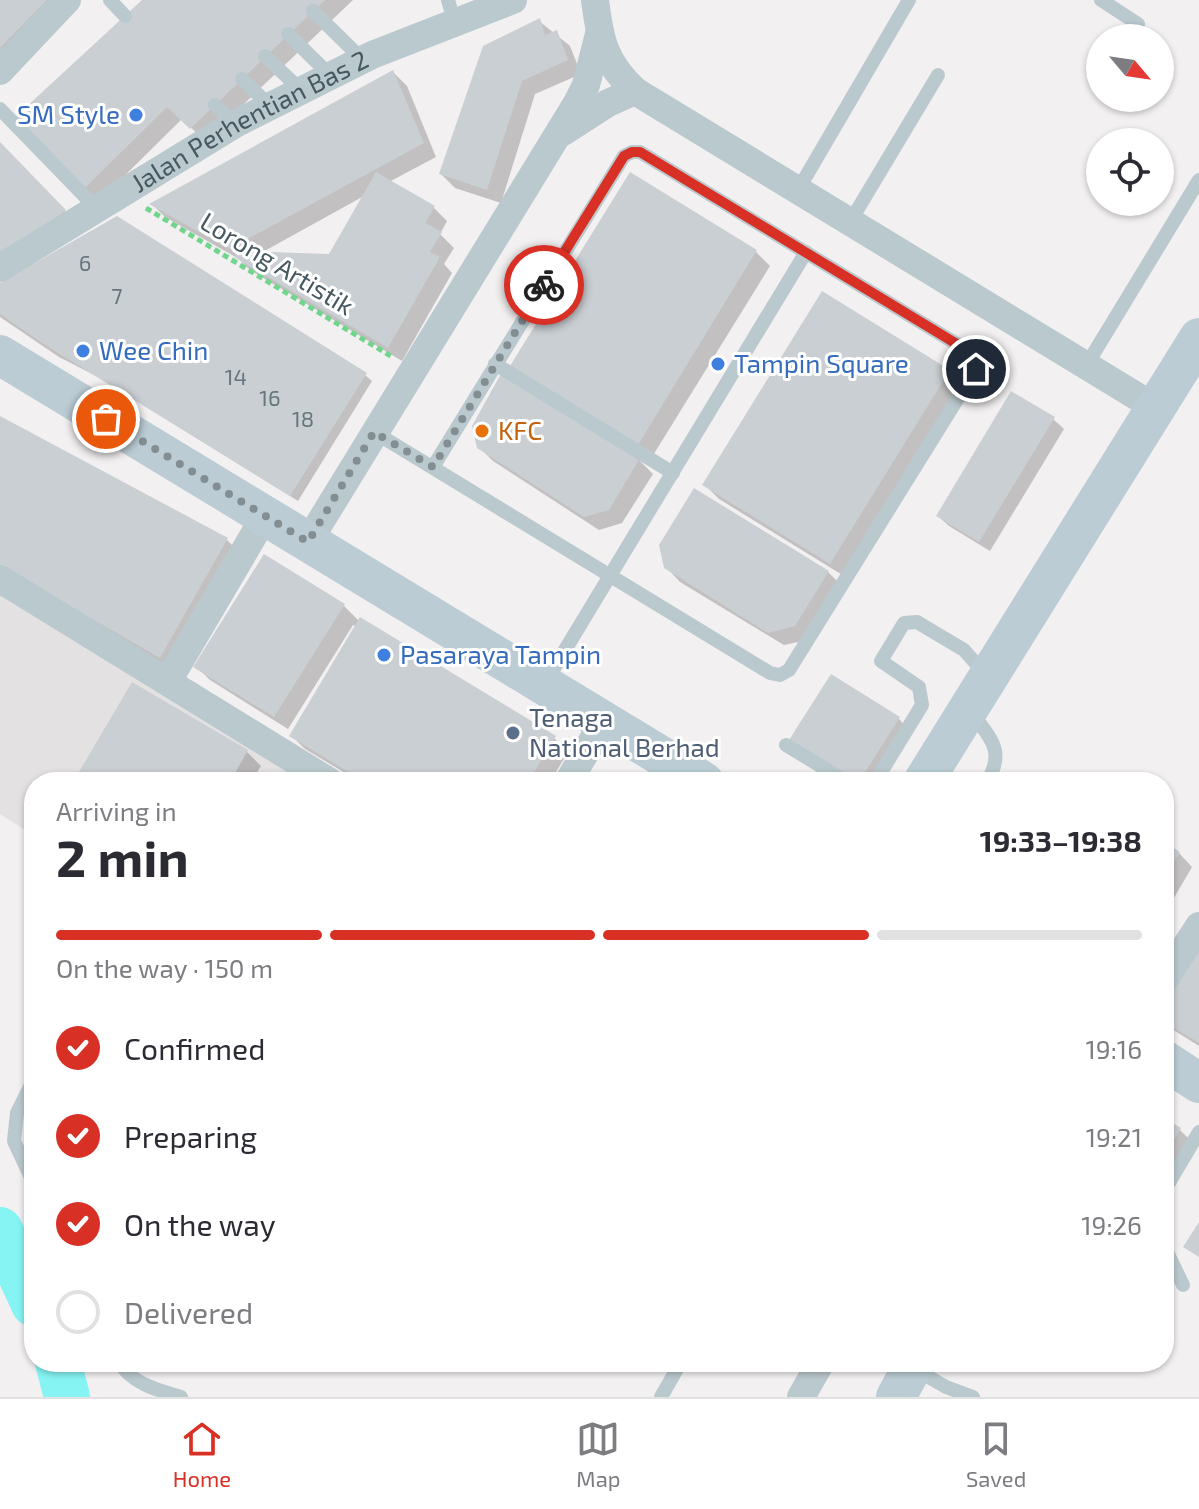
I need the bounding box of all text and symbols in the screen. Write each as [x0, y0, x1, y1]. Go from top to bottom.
north arrow [1086, 24, 1174, 112]
map controls [1086, 24, 1174, 216]
street label: Jalan Perhentian Bas 2 [125, 43, 373, 198]
place label: SM Style [17, 98, 120, 129]
marker: SM Style [127, 106, 145, 124]
button: locate [1086, 128, 1174, 216]
street label: Lorong Artistik [195, 205, 360, 321]
courier [504, 245, 584, 325]
house number: 6 [79, 249, 91, 275]
icon: bike [522, 263, 566, 307]
house number: 7 [111, 282, 123, 308]
place label: Wee Chin [99, 334, 208, 365]
pin [942, 335, 1010, 403]
marker: Wee Chin [74, 342, 92, 360]
place label: Tampin Square [734, 347, 909, 378]
icon: home [954, 347, 998, 391]
marker: Tampin Square [709, 355, 727, 373]
house number: 14 [225, 363, 247, 389]
house number: 16 [259, 384, 281, 410]
pin [72, 385, 140, 453]
icon: bag [84, 397, 128, 441]
house number: 18 [292, 405, 314, 431]
place label: KFC [498, 414, 542, 445]
marker: KFC [473, 422, 491, 440]
place label: Pasaraya Tampin [400, 638, 601, 669]
marker: Pasaraya Tampin [375, 646, 393, 664]
place label: Tenaga National Berhad [529, 701, 720, 762]
marker: Tenaga National Berhad [504, 724, 522, 742]
text: Arriving in [56, 795, 177, 826]
text: 19:33–19:38 [980, 822, 1142, 858]
text: 2 min [56, 825, 189, 887]
text: On the way · 150 m [56, 952, 273, 983]
icon: check [56, 1026, 100, 1070]
text: Confirmed [124, 1030, 265, 1066]
text: 19:16 [1085, 1033, 1142, 1064]
icon: check [56, 1114, 100, 1158]
text: Preparing [124, 1118, 257, 1154]
text: 19:21 [1086, 1121, 1142, 1152]
icon: check [56, 1202, 100, 1246]
text: On the way [124, 1206, 276, 1242]
text: 19:26 [1081, 1209, 1142, 1240]
text: Delivered [124, 1294, 253, 1330]
tab: Home [173, 1417, 231, 1491]
tab: Map [576, 1417, 621, 1491]
tab: Saved [966, 1417, 1026, 1491]

